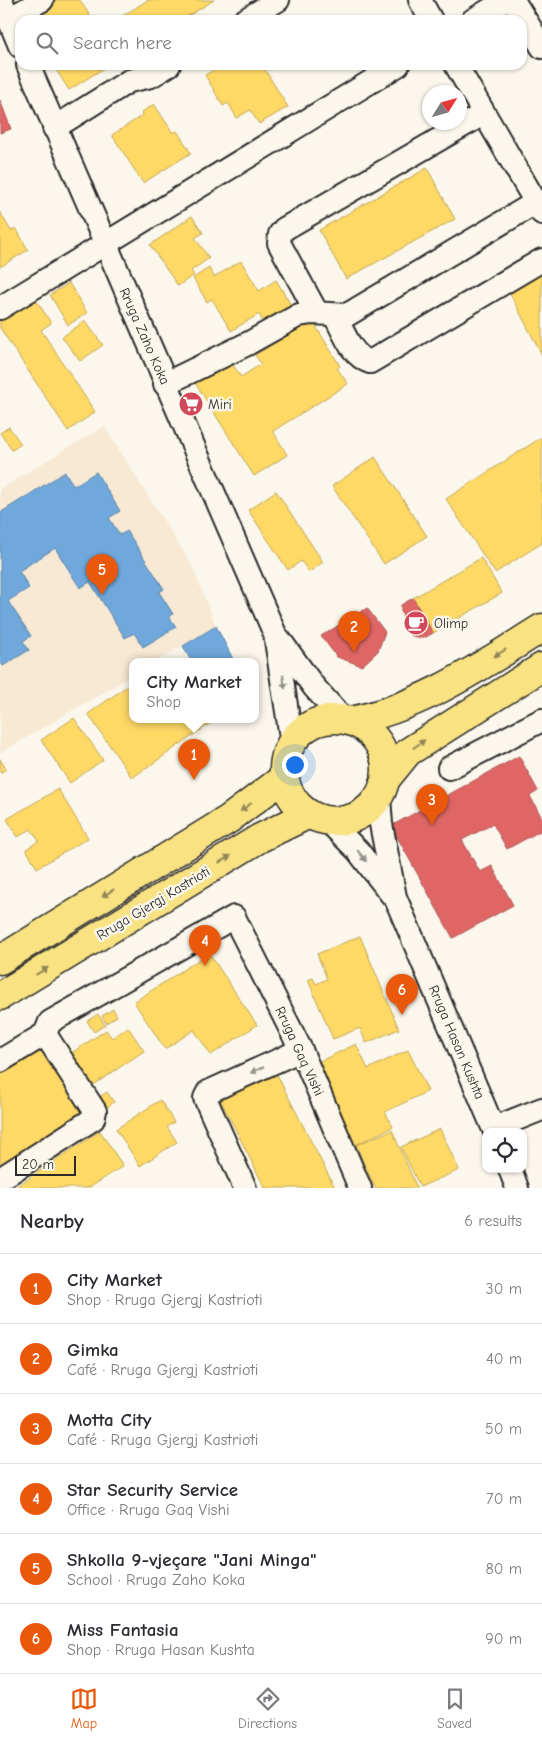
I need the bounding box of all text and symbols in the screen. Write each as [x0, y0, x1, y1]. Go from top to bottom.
search box [15, 15, 527, 70]
icon: search [33, 29, 61, 57]
text: Search here [73, 32, 172, 54]
north arrow [422, 85, 467, 130]
street label: Rruga Zaho Koka [116, 285, 174, 387]
supermarket icon: Miri [178, 391, 204, 417]
place label: Miri [208, 396, 232, 413]
pin: 5 [86, 554, 118, 595]
cafe icon: Olimp [403, 610, 429, 636]
pin: 2 [338, 611, 370, 652]
place label: Olimp [434, 615, 468, 632]
one-way arrow [494, 649, 507, 658]
popup [129, 658, 259, 723]
text: City Market [147, 671, 241, 693]
one-way arrow [280, 675, 288, 691]
text: Shop [147, 693, 181, 711]
pin: 1 [178, 739, 210, 780]
one-way arrow [413, 739, 426, 749]
your location [282, 752, 308, 778]
pin: 3 [416, 784, 448, 825]
one-way arrow [240, 801, 253, 812]
one-way arrow [356, 849, 367, 862]
one-way arrow [219, 854, 232, 863]
street label: Rruga Gjergj Kastrioti [93, 863, 213, 944]
one-way arrow [102, 889, 115, 898]
pin: 4 [189, 925, 221, 966]
one-way arrow [35, 966, 48, 975]
pin: 6 [386, 974, 418, 1015]
street label: Rruga Hasan Kushta [425, 983, 488, 1102]
street label: Rruga Gaq Vishi [271, 1004, 328, 1099]
one-way arrow [250, 1067, 264, 1075]
map controls [482, 1128, 527, 1173]
button: locate [482, 1128, 527, 1173]
scale bar [15, 1153, 76, 1176]
text: 20 m [22, 1156, 54, 1173]
text: Nearby [20, 1209, 84, 1233]
text: 6 results [464, 1212, 522, 1230]
text: City Market [67, 1269, 162, 1291]
text: 1 [33, 1280, 39, 1298]
text: 30 m [486, 1280, 522, 1298]
text: Shop · Rruga Gjergj Kastrioti [67, 1291, 263, 1309]
text: Gimka [67, 1339, 119, 1361]
text: 2 [32, 1350, 40, 1368]
text: 40 m [486, 1350, 522, 1368]
text: Café · Rruga Gjergj Kastrioti [67, 1361, 258, 1379]
text: Motta City [67, 1409, 151, 1431]
text: 3 [32, 1420, 40, 1438]
text: 50 m [485, 1420, 522, 1438]
text: Café · Rruga Gjergj Kastrioti [67, 1431, 258, 1449]
text: Star Security Service [67, 1479, 238, 1501]
text: 4 [32, 1490, 40, 1508]
text: 70 m [486, 1490, 522, 1508]
text: Office · Rruga Gaq Vishi [67, 1501, 230, 1519]
text: Shkolla 9-vjeçare "Jani Minga" [67, 1549, 316, 1571]
text: 5 [32, 1560, 40, 1578]
text: 80 m [485, 1560, 522, 1578]
text: School · Rruga Zaho Koka [67, 1571, 245, 1589]
text: Miss Fantasia [67, 1619, 179, 1641]
text: 6 [32, 1630, 40, 1648]
text: 90 m [485, 1630, 522, 1648]
text: Shop · Rruga Hasan Kushta [67, 1641, 255, 1659]
tab: Map [70, 1685, 98, 1732]
tab: Directions [238, 1685, 297, 1732]
tab: Saved [437, 1685, 472, 1732]

